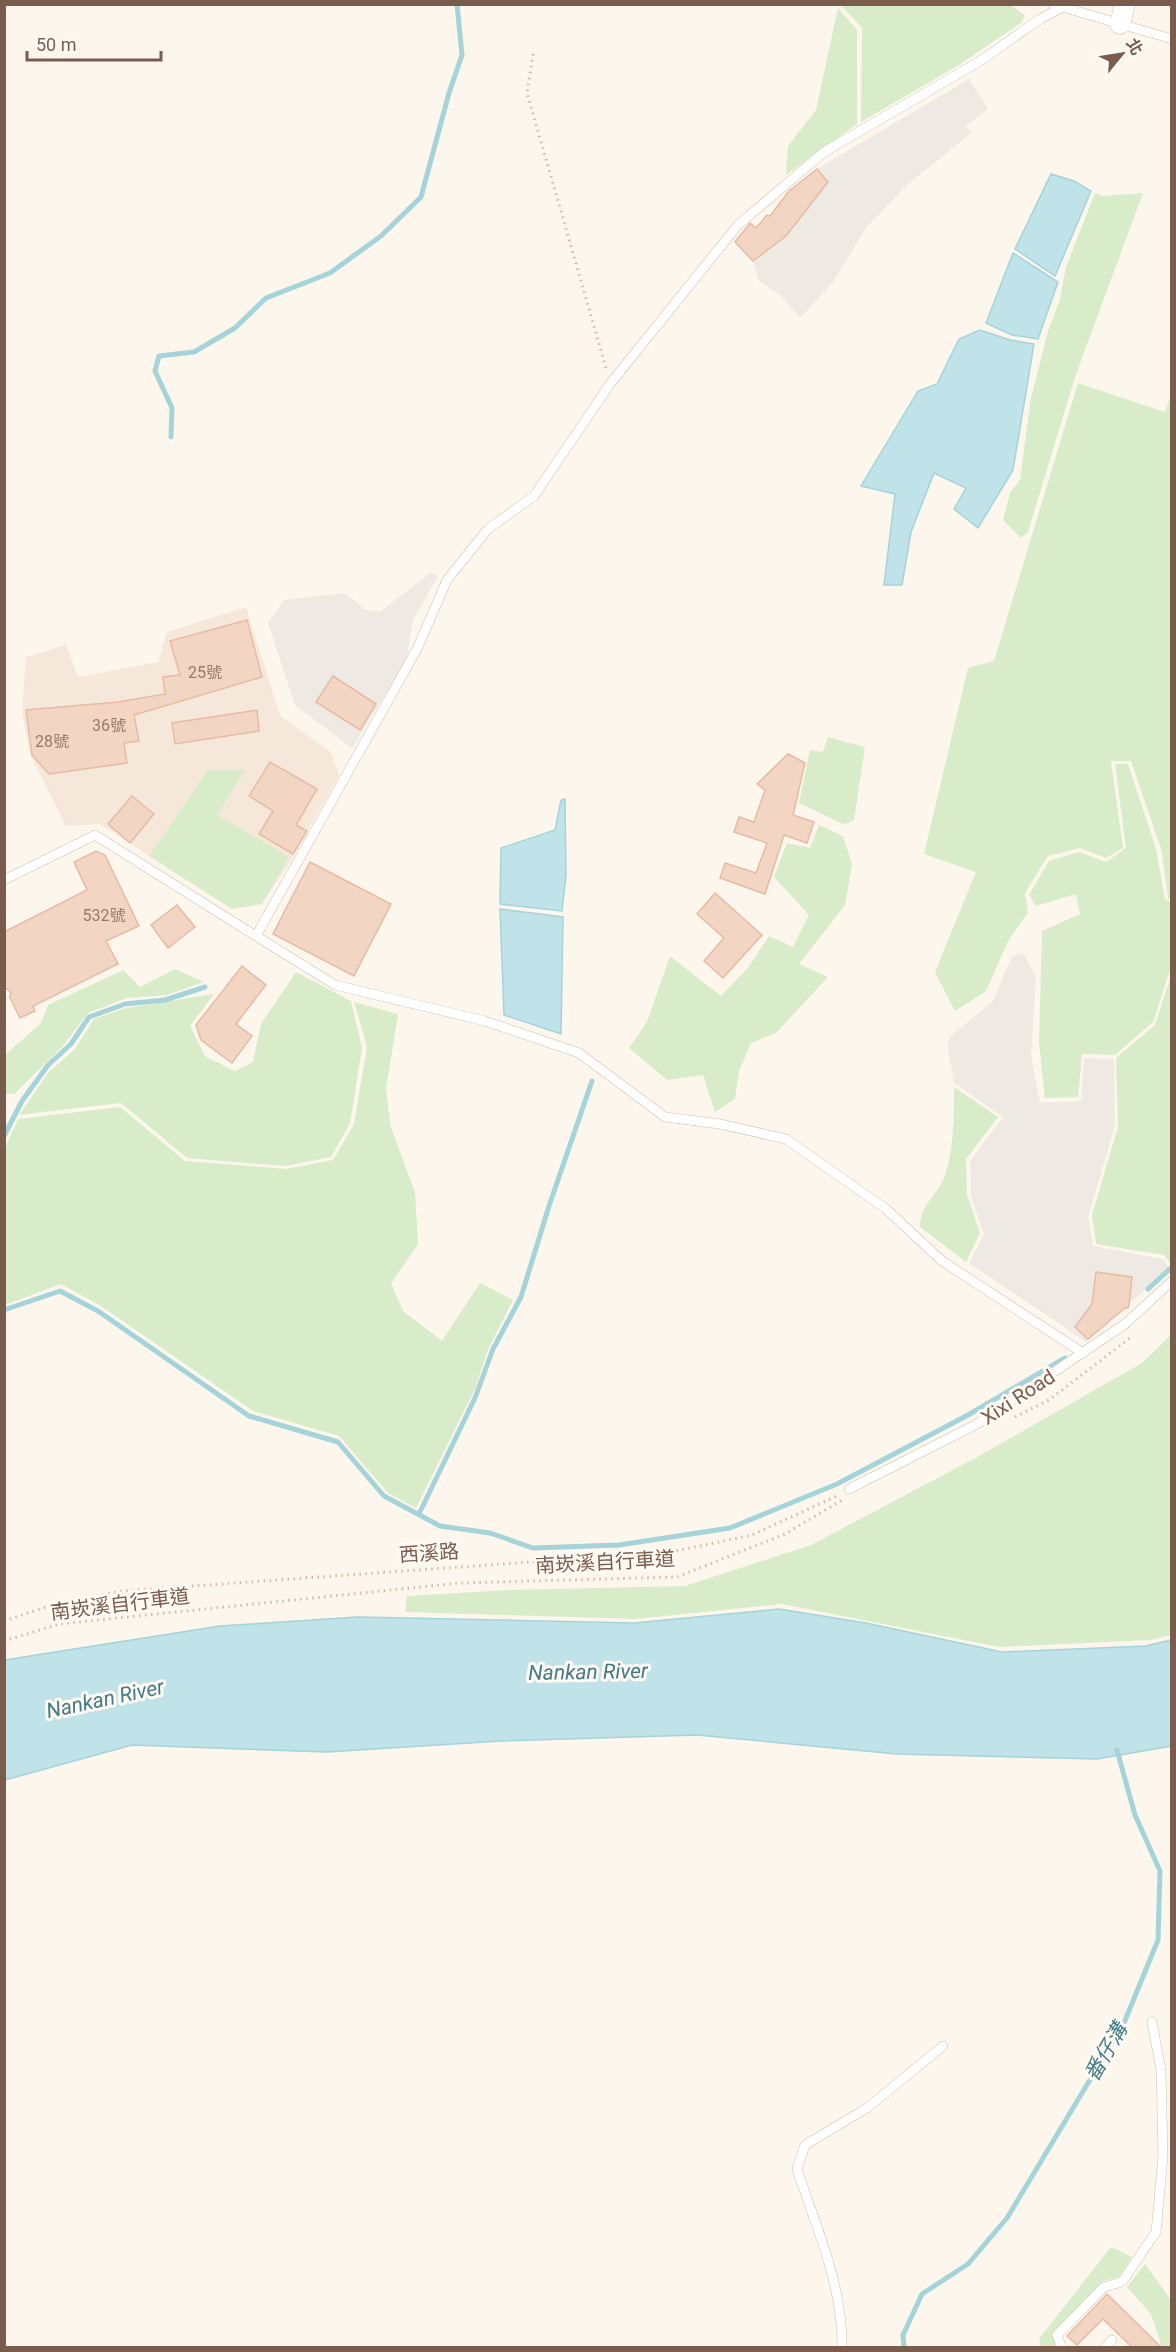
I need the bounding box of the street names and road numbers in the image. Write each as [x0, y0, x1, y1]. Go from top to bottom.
street label: Xixi Road [977, 1364, 1059, 1430]
street label: 西溪路 [398, 1539, 460, 1567]
street label: 南崁溪自行車道 [534, 1546, 676, 1578]
street label: 南崁溪自行車道 [49, 1584, 191, 1624]

